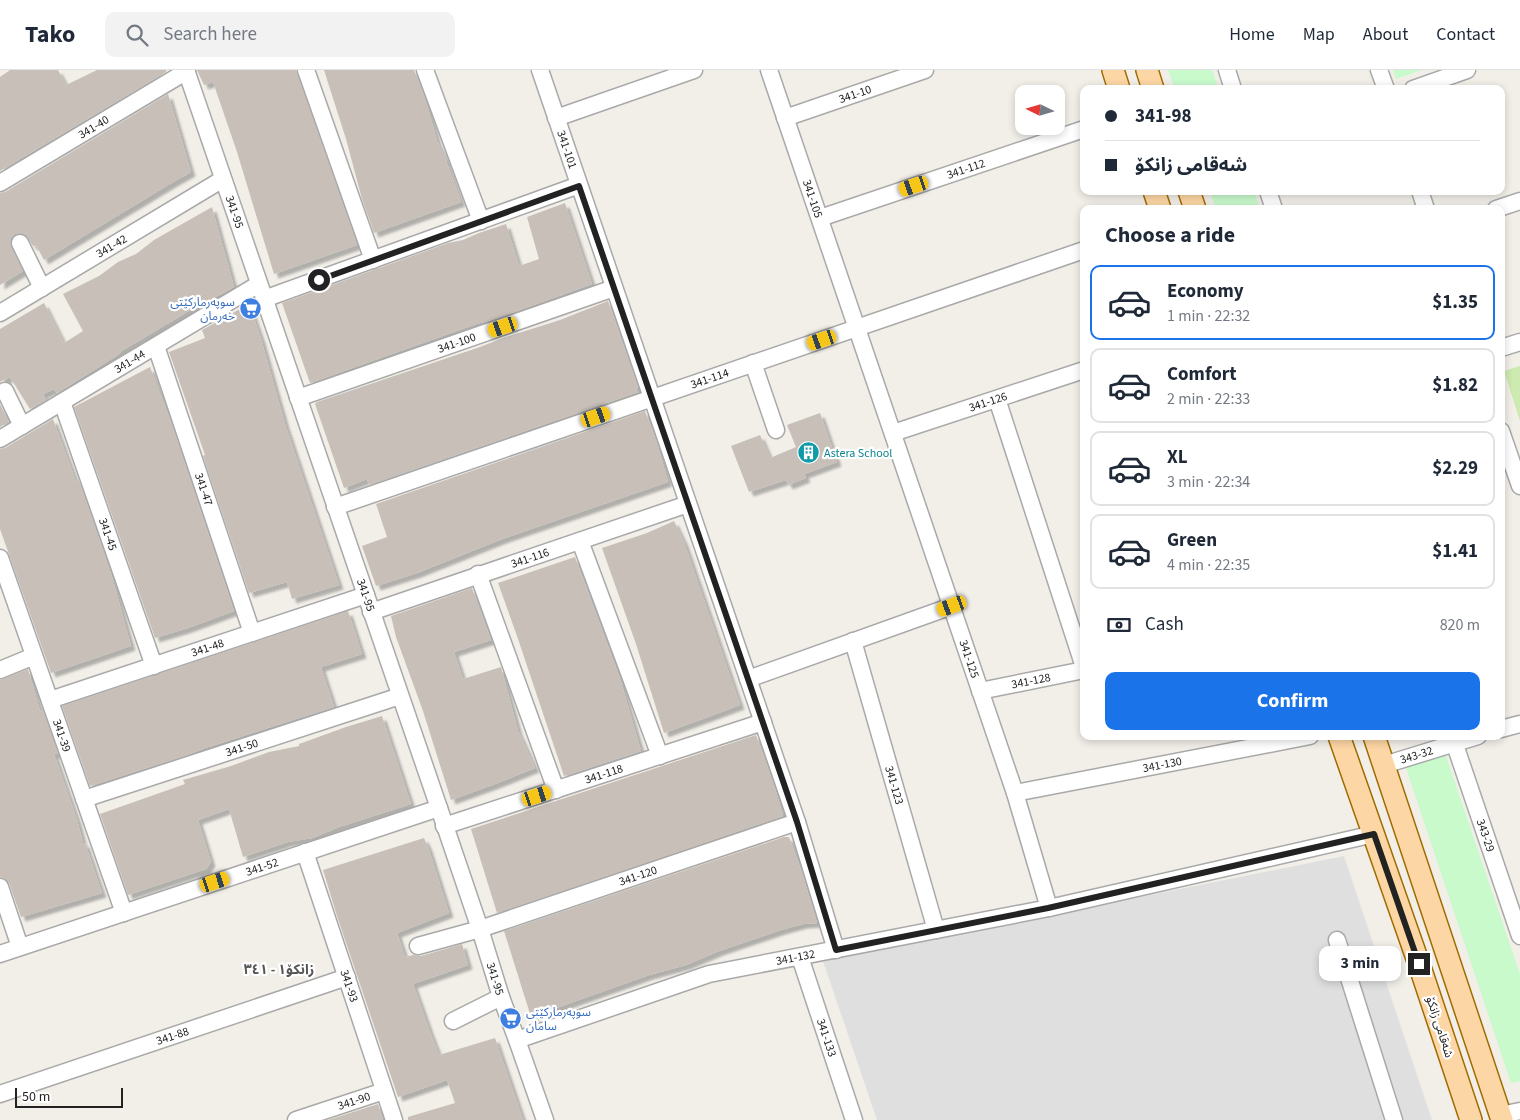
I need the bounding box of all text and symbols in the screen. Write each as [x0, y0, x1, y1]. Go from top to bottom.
search box [105, 12, 455, 57]
text: Tako [25, 17, 75, 52]
icon: search [123, 21, 151, 49]
text: Search here [163, 21, 257, 48]
text: Home [1229, 22, 1275, 47]
text: Map [1303, 22, 1335, 47]
text: About [1363, 22, 1408, 47]
text: Contact [1436, 22, 1495, 47]
street label: 341-10 [837, 81, 874, 108]
north arrow [1015, 85, 1065, 135]
map controls [1015, 85, 1065, 135]
text: 341-98 [1135, 103, 1191, 130]
street label: 341-40 [75, 111, 113, 143]
street label: 341-101 [552, 128, 581, 171]
text: شەقامی زانکۆ [1135, 152, 1247, 179]
street label: 341-112 [945, 155, 988, 184]
car [897, 174, 930, 198]
street label: 341-105 [798, 177, 827, 220]
street label: 341-95 [221, 193, 248, 231]
text: Choose a ride [1105, 219, 1235, 251]
street label: 341-42 [93, 231, 130, 262]
route start [308, 269, 330, 291]
text: Economy [1167, 278, 1244, 305]
icon: car [1107, 280, 1152, 325]
text: $1.35 [1432, 289, 1478, 316]
place label: سوپەرمارکێتی خەرمان [170, 294, 235, 325]
supermarket icon: سوپەرمارکێتی خەرمان [239, 297, 263, 321]
text: 1 min · 22:32 [1167, 305, 1250, 327]
car [486, 315, 519, 339]
car [805, 328, 838, 352]
street label: 341-100 [435, 329, 478, 358]
street label: 341-44 [111, 346, 149, 378]
text: Comfort [1167, 361, 1237, 388]
icon: car [1107, 363, 1152, 408]
street label: 341-114 [688, 364, 731, 393]
text: $1.82 [1432, 372, 1478, 399]
street label: 341-126 [967, 388, 1010, 416]
text: 2 min · 22:33 [1167, 388, 1250, 410]
car [579, 405, 612, 429]
building icon: Astera School [796, 441, 820, 465]
text: XL [1167, 444, 1188, 471]
place label: Astera School [824, 445, 892, 462]
icon: car [1107, 446, 1152, 491]
text: $2.29 [1432, 455, 1478, 482]
street label: 341-47 [190, 471, 217, 508]
text: 3 min · 22:34 [1167, 471, 1250, 493]
street label: 341-45 [94, 516, 121, 553]
text: Green [1167, 527, 1217, 554]
icon: car [1107, 529, 1152, 574]
text: $1.41 [1432, 538, 1478, 565]
street label: 341-116 [509, 544, 552, 573]
text: 4 min · 22:35 [1167, 554, 1250, 576]
street label: 341-95 [352, 577, 379, 614]
car [935, 594, 968, 618]
icon: cash [1105, 611, 1133, 639]
text: Cash [1145, 611, 1184, 638]
text: 820 m [1440, 614, 1480, 636]
street label: 341-48 [189, 635, 226, 661]
street label: 341-125 [954, 638, 983, 680]
street label: 341-128 [1010, 669, 1052, 693]
button: Confirm [1105, 672, 1480, 730]
street label: 341-39 [48, 717, 75, 754]
street label: 341-50 [223, 735, 261, 761]
street label: 343-32 [1398, 742, 1435, 769]
street label: 341-130 [1141, 753, 1183, 777]
street label: 341-118 [582, 760, 625, 789]
street label: 341-123 [880, 764, 908, 807]
car [520, 784, 553, 808]
street label: 343-29 [1472, 817, 1499, 854]
street label: 341-52 [243, 854, 281, 881]
street label: 341-120 [617, 862, 660, 891]
car [198, 870, 231, 894]
street label: 341-132 [774, 946, 817, 970]
callout: 3 min [1319, 946, 1402, 982]
text: 3 min [1341, 952, 1379, 974]
route end [1408, 953, 1430, 975]
district label: زانکۆ١ - ٣٤١ [244, 960, 314, 980]
street label: 341-95 [482, 960, 508, 997]
street label: 341-93 [336, 967, 362, 1005]
street label: شەقامی زانکۆ [1422, 994, 1457, 1060]
place label: سوپەرمارکێتی سامان [526, 1004, 591, 1035]
supermarket icon: سوپەرمارکێتی سامان [498, 1007, 522, 1031]
street label: 341-133 [812, 1016, 841, 1059]
street label: 341-88 [154, 1023, 191, 1050]
scale bar [15, 1085, 122, 1108]
text: 50 m [22, 1087, 50, 1107]
street label: 341-90 [335, 1088, 373, 1115]

